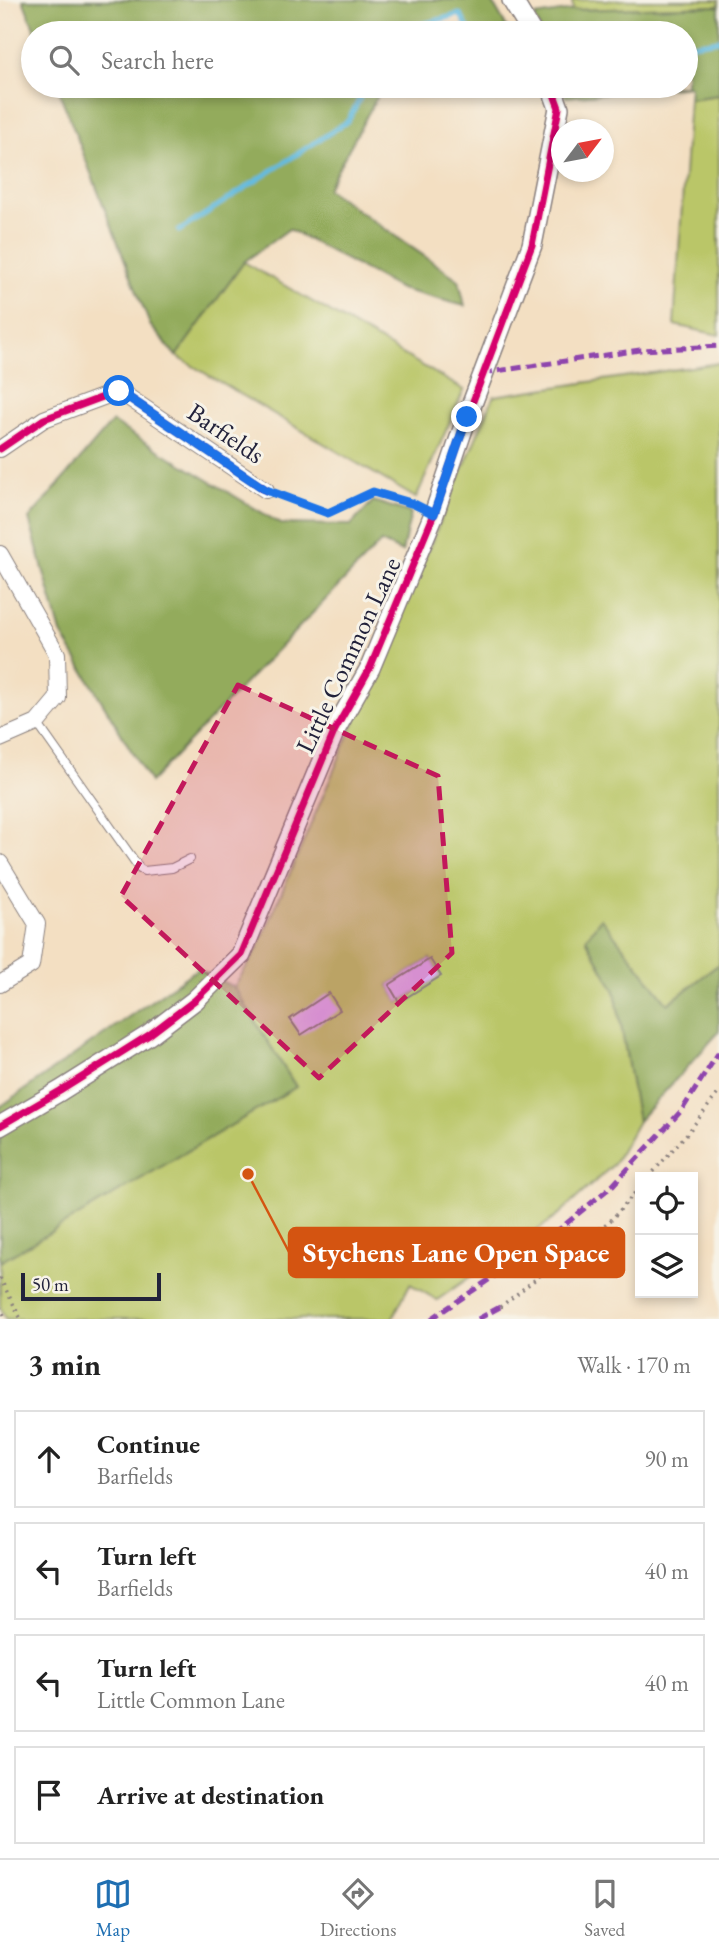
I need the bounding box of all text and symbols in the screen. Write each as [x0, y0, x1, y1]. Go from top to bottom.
search box [21, 21, 698, 98]
icon: search [45, 41, 83, 79]
text: Search here [101, 43, 214, 77]
north arrow [551, 119, 614, 182]
route start [103, 375, 134, 406]
street label: Barfields [181, 395, 271, 471]
route end [451, 401, 482, 432]
street label: Little Common Lane [288, 552, 408, 758]
map controls [635, 1172, 698, 1298]
button: locate [635, 1172, 698, 1235]
callout: Stychens Lane Open Space [289, 1228, 624, 1277]
text: Stychens Lane Open Space [303, 1234, 609, 1270]
button: layers [635, 1235, 698, 1298]
scale bar [21, 1270, 161, 1302]
text: 50 m [32, 1272, 69, 1297]
text: 3 min [28, 1345, 101, 1384]
text: Walk · 170 m [577, 1350, 691, 1380]
text: Continue [97, 1427, 200, 1461]
icon: ahead [30, 1440, 68, 1478]
text: 90 m [644, 1444, 689, 1474]
text: Barfields [97, 1461, 173, 1491]
text: Turn left [97, 1539, 196, 1573]
icon: left [30, 1552, 68, 1590]
text: 40 m [644, 1556, 689, 1586]
text: Barfields [97, 1573, 173, 1603]
text: Turn left [97, 1651, 196, 1685]
icon: left [30, 1664, 68, 1702]
text: 40 m [644, 1668, 689, 1698]
text: Little Common Lane [97, 1685, 285, 1715]
icon: arrive [30, 1776, 68, 1814]
text: Arrive at destination [97, 1778, 324, 1812]
tab: Map [94, 1875, 132, 1942]
tab: Directions [320, 1875, 396, 1942]
tab: Saved [584, 1875, 625, 1942]

